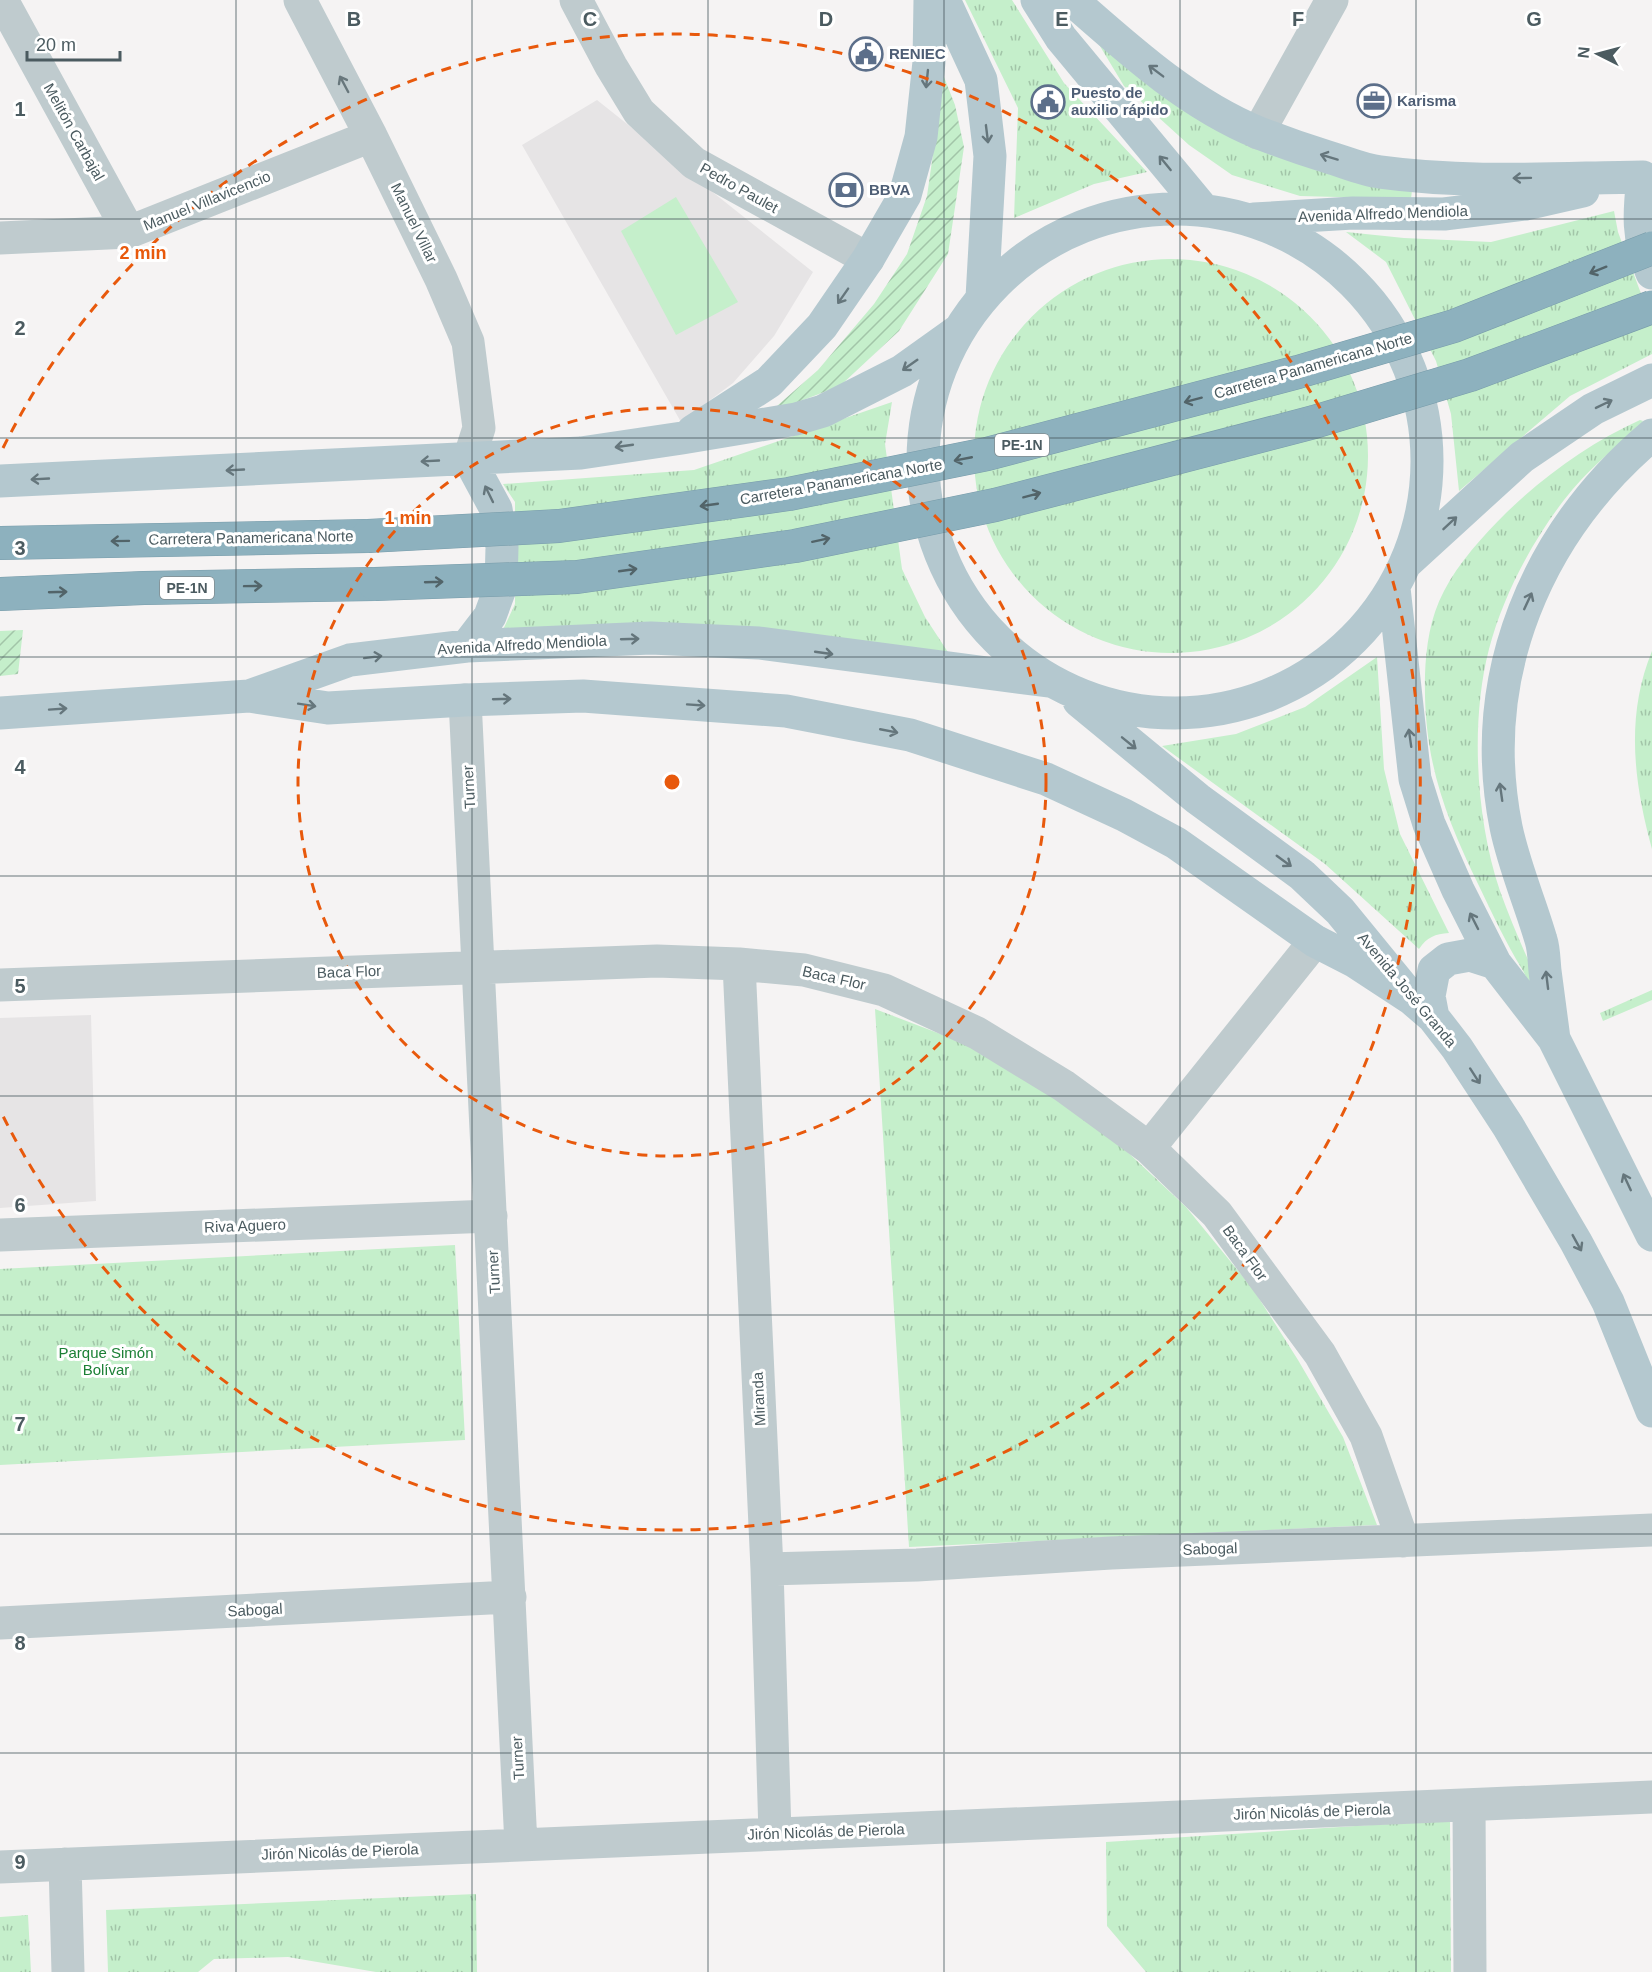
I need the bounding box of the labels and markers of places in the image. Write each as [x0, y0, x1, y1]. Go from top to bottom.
public building icon: RENIEC [848, 36, 884, 72]
place label: RENIEC [889, 45, 946, 62]
office icon: Karisma [1356, 83, 1392, 119]
public building icon: Puesto de auxilio rápido [1030, 84, 1066, 120]
place label: Puesto de auxilio rápido [1071, 84, 1169, 118]
place label: Karisma [1397, 92, 1457, 109]
bank icon: BBVA [828, 172, 864, 208]
place label: BBVA [869, 181, 911, 198]
centre of rings [662, 772, 682, 792]

